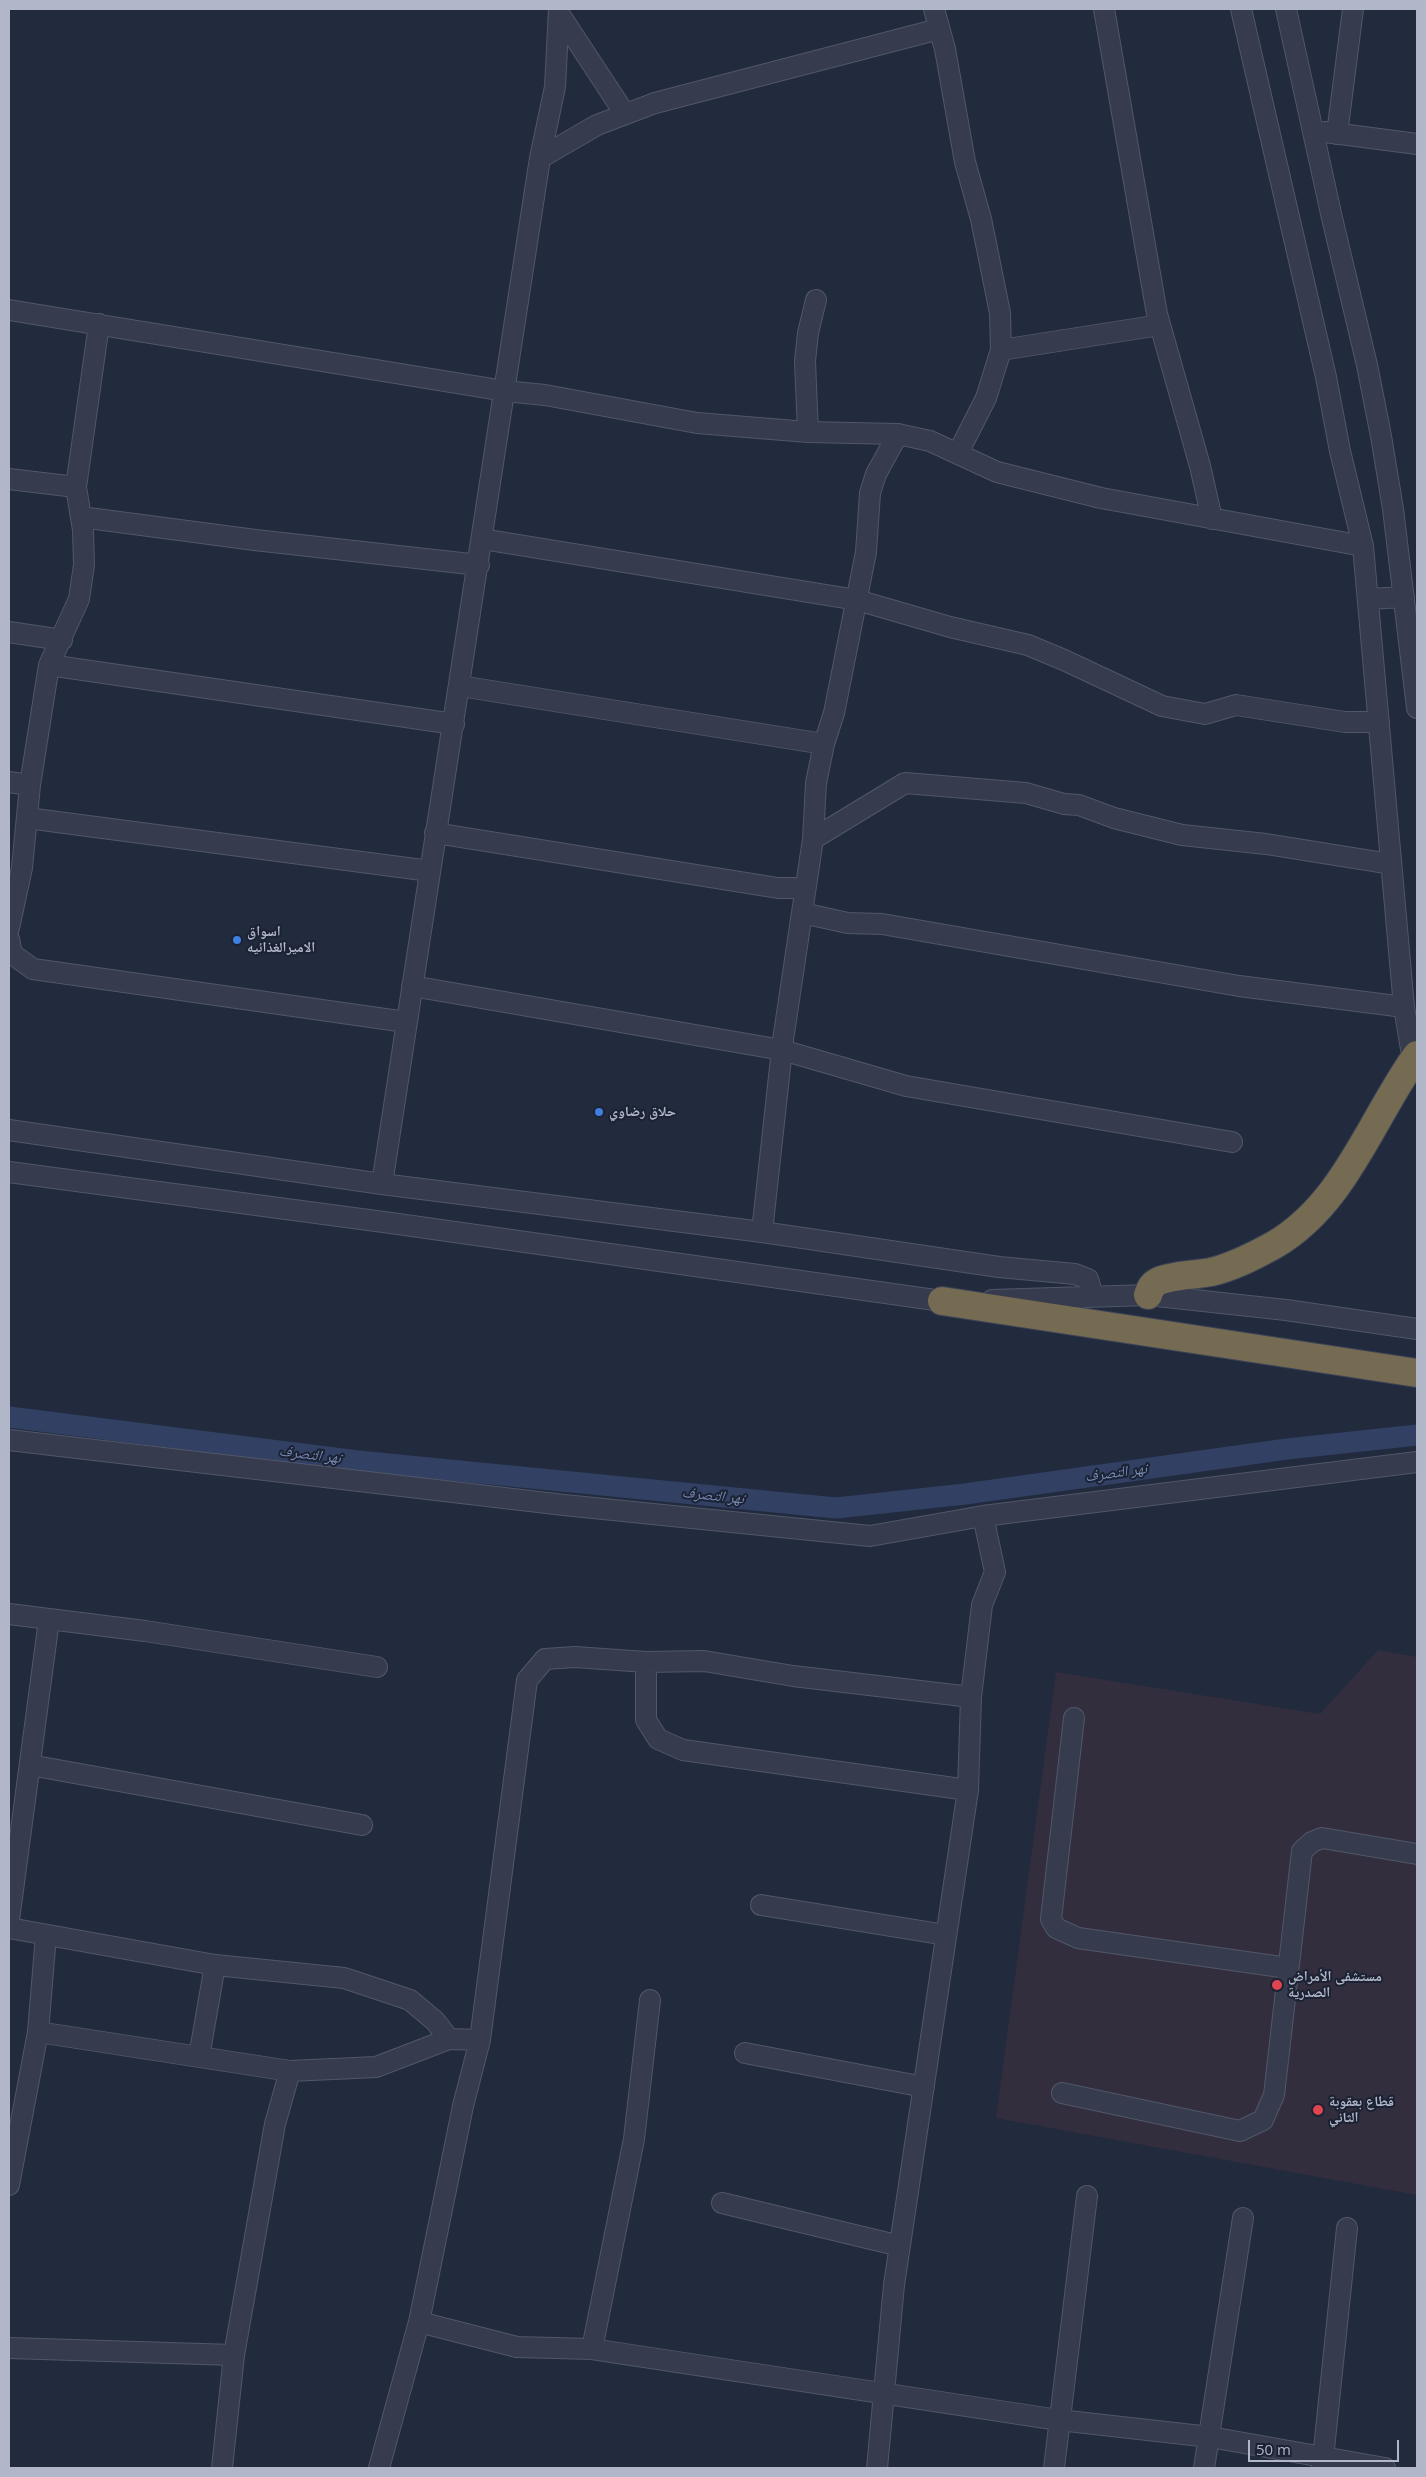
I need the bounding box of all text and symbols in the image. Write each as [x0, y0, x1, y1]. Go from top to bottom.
place label: اسواق الاميرالغذائيه [247, 924, 315, 956]
marker: اسواق الاميرالغذائيه [231, 934, 243, 946]
place label: حلاق رضاوي [609, 1104, 676, 1120]
marker: حلاق رضاوي [593, 1106, 605, 1118]
water label: نهر التصرف [278, 1442, 342, 1468]
water label: نهر التصرف [1084, 1460, 1148, 1486]
water label: نهر التصرف [681, 1484, 745, 1508]
place label: مستشفى الأمراض الصدرية [1288, 1969, 1382, 2001]
marker: مستشفى الأمراض الصدرية [1270, 1978, 1284, 1992]
place label: قطاع بعقوبة الثاني [1329, 2094, 1394, 2126]
marker: قطاع بعقوبة الثاني [1311, 2103, 1325, 2117]
scale bar [1251, 2430, 1402, 2462]
text: 50 m [1256, 2439, 1291, 2459]

